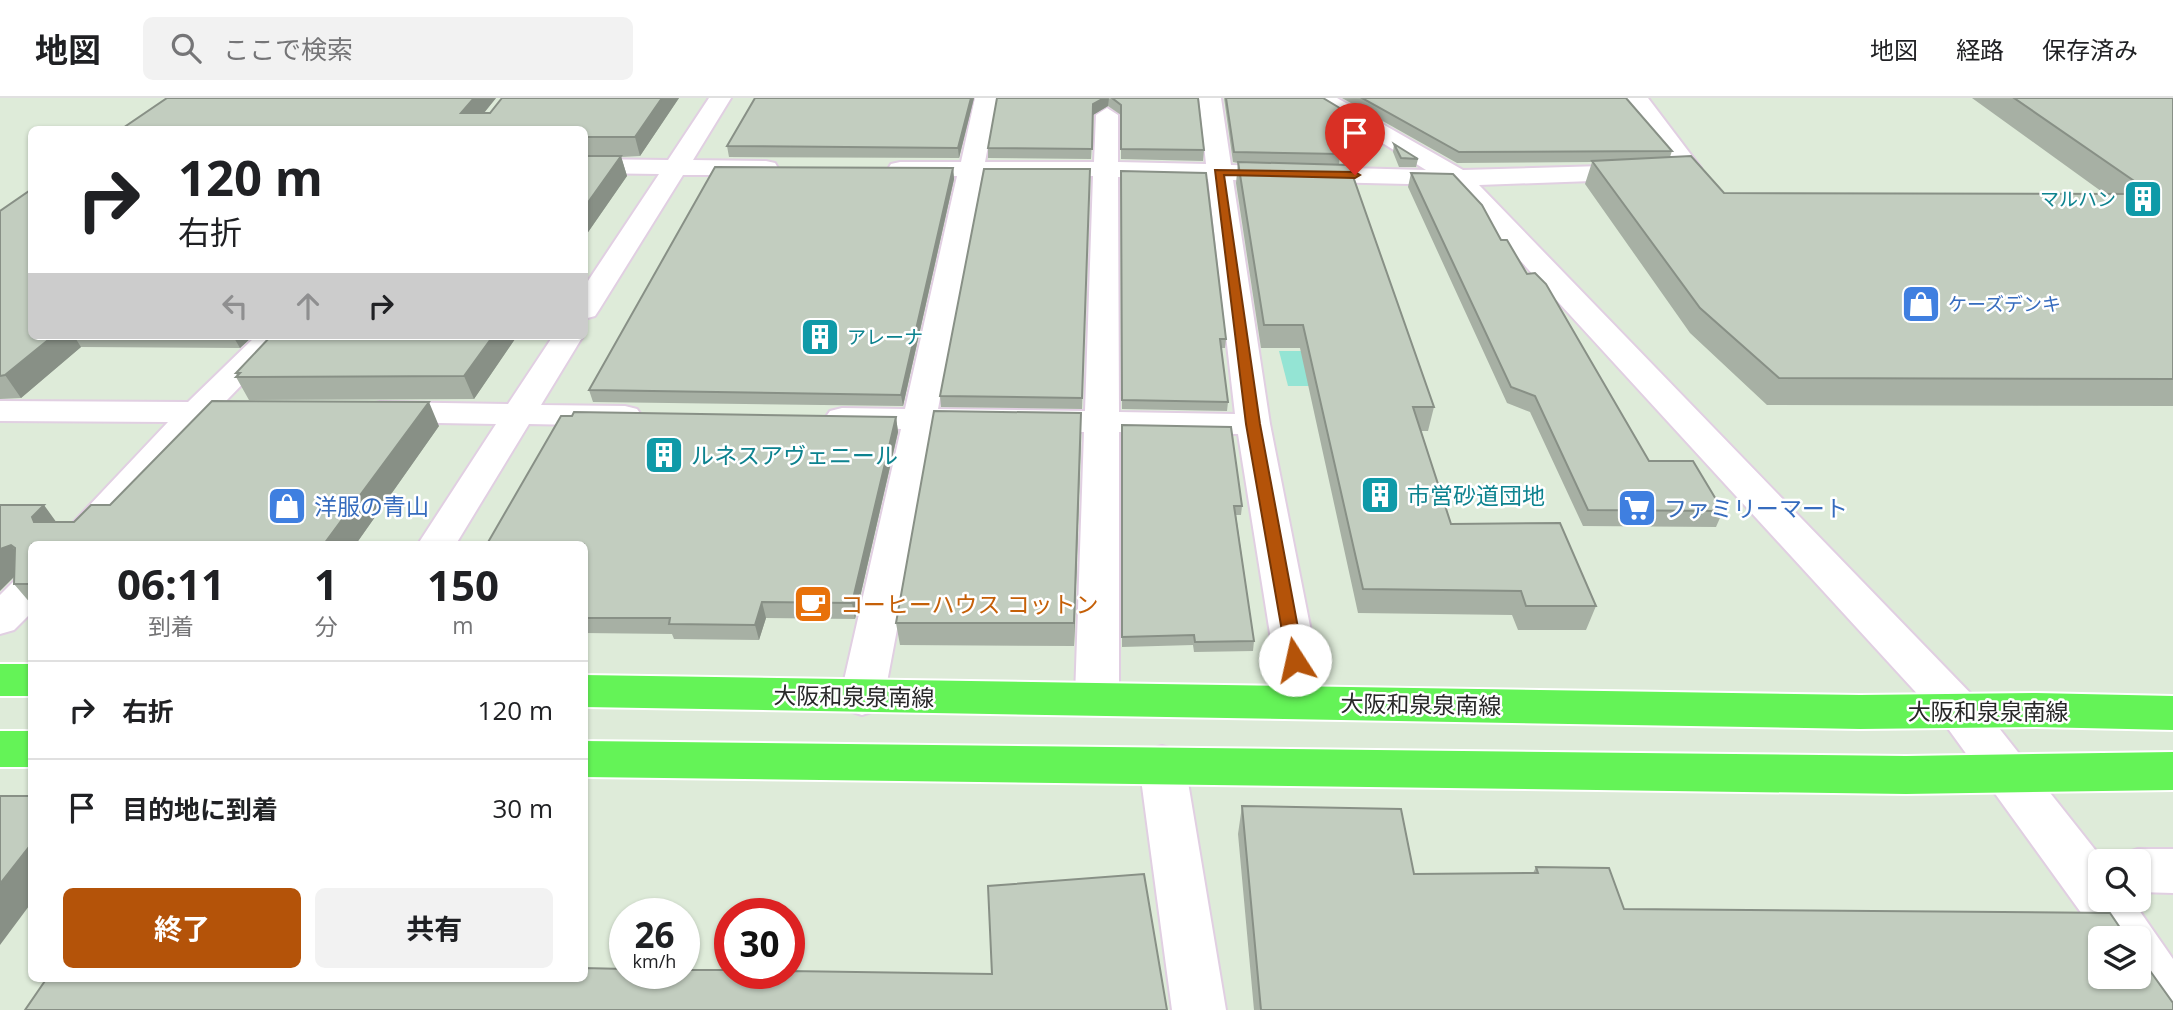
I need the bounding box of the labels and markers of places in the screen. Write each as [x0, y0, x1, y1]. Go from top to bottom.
pin [1325, 103, 1385, 175]
building icon: マルハン [2122, 178, 2164, 220]
place label: マルハン [2040, 186, 2116, 212]
shop icon: ケーズデンキ [1900, 283, 1942, 325]
place label: ケーズデンキ [1948, 291, 2061, 317]
building icon: アレーナ [799, 316, 841, 358]
place label: アレーナ [847, 324, 923, 350]
building icon: ルネスアヴェニール [643, 434, 685, 476]
place label: ルネスアヴェニール [691, 439, 898, 471]
building icon: 市営砂道団地 [1359, 474, 1401, 516]
place label: 市営砂道団地 [1407, 479, 1545, 511]
shop icon: 洋服の青山 [266, 485, 308, 527]
supermarket icon: ファミリーマート [1616, 487, 1658, 529]
place label: 洋服の青山 [314, 490, 429, 522]
place label: ファミリーマート [1664, 492, 1848, 524]
cafe icon: コーヒーハウス コットン [792, 583, 834, 625]
place label: コーヒーハウス コットン [840, 588, 1099, 620]

